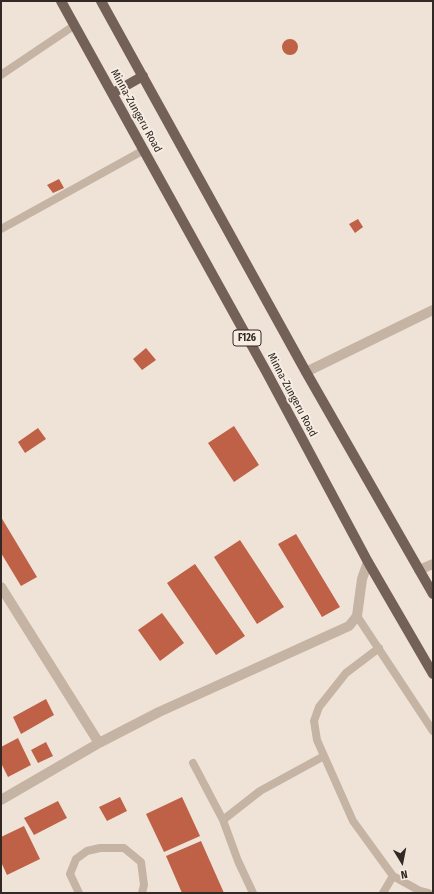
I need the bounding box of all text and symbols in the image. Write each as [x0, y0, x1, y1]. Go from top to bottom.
street label: Minna-Zungeru Road [108, 67, 164, 155]
road number: F126 [233, 330, 261, 346]
street label: Minna-Zungeru Road [264, 351, 320, 439]
north arrow [382, 842, 422, 882]
text: N [400, 867, 409, 881]

